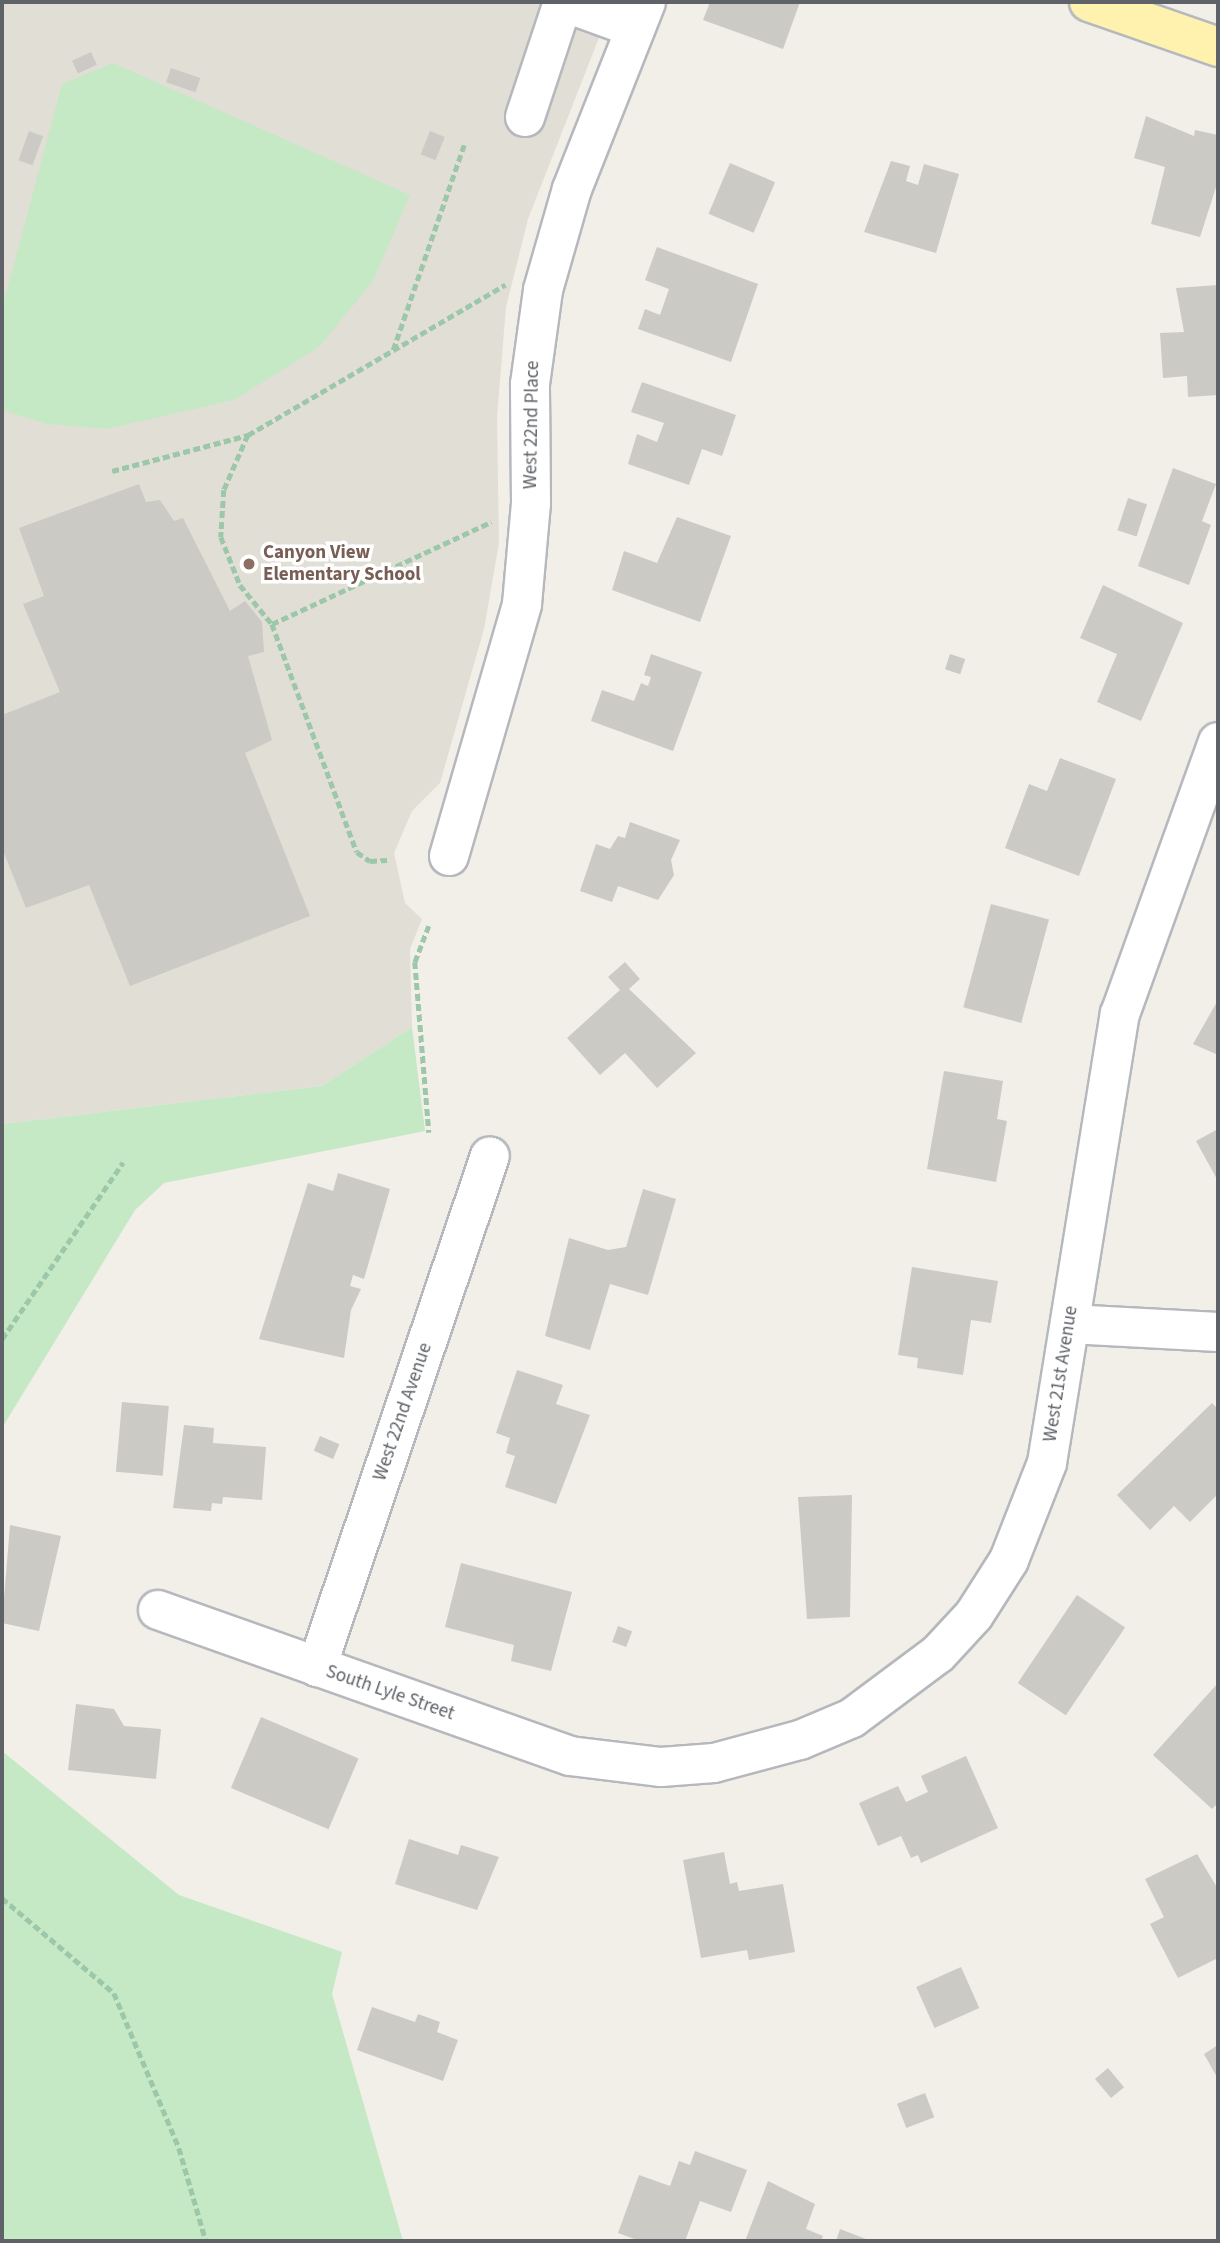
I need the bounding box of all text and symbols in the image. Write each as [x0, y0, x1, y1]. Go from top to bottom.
street label: West 22nd Place [519, 360, 545, 490]
place label: Canyon View Elementary School [263, 542, 421, 586]
marker: Canyon View Elementary School [241, 556, 257, 572]
street label: West 21st Avenue [1039, 1304, 1083, 1444]
street label: West 22nd Avenue [369, 1340, 437, 1484]
street label: South Lyle Street [323, 1660, 457, 1726]

